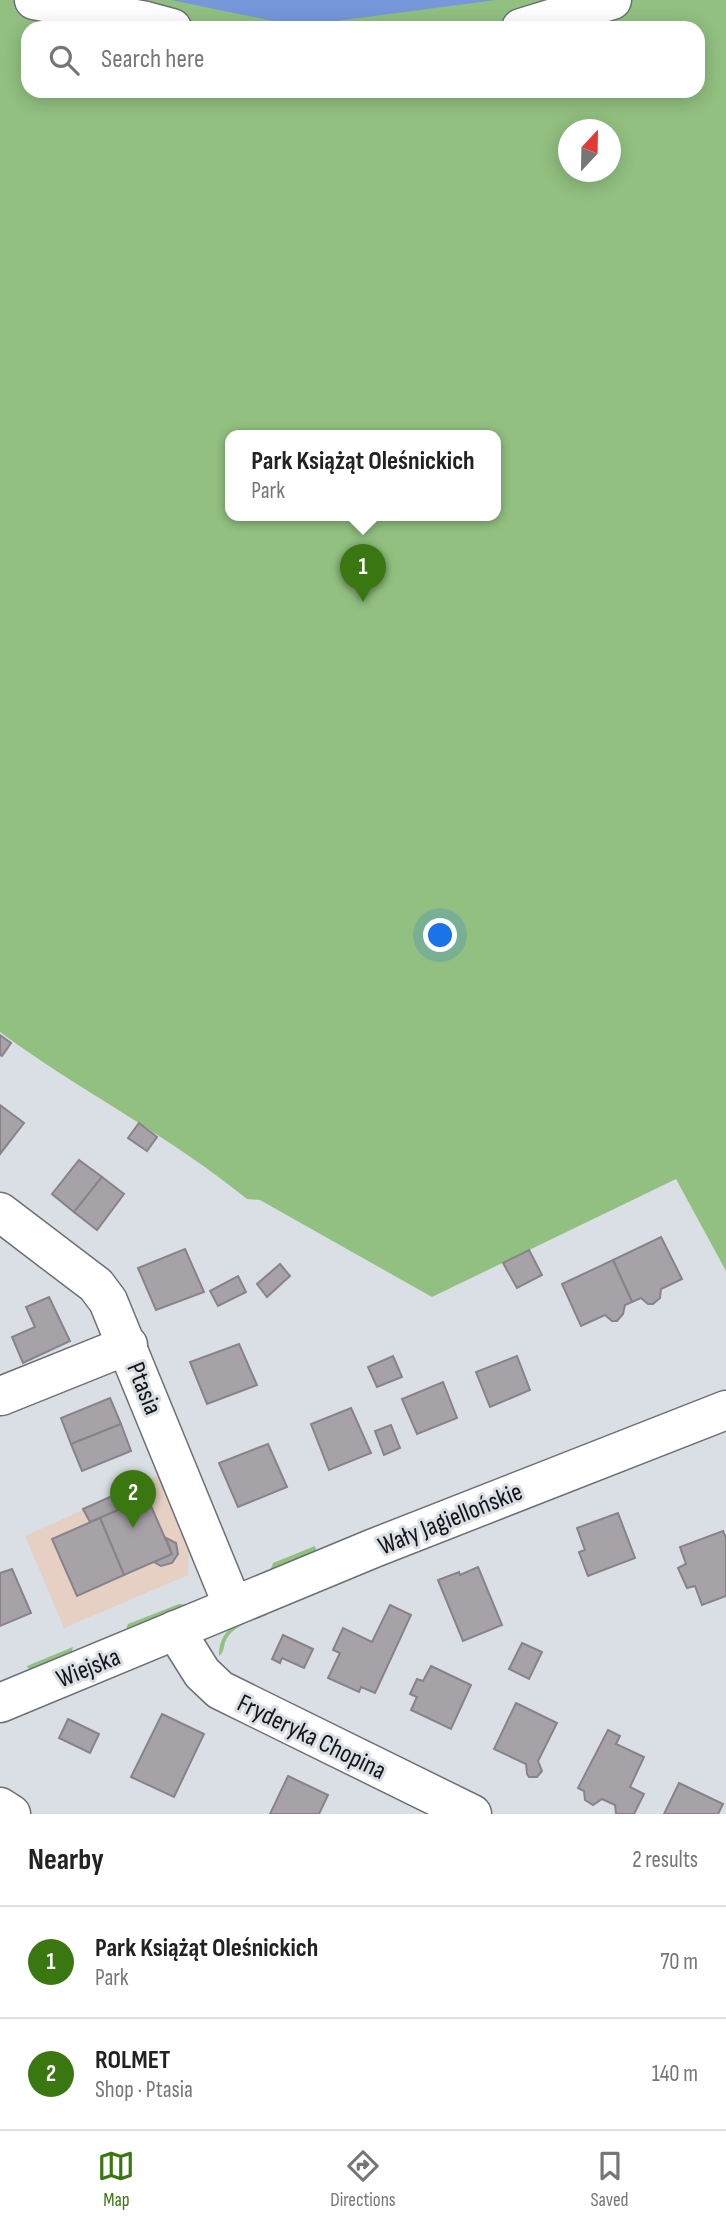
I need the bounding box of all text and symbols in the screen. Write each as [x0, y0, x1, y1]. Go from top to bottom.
search box [21, 21, 705, 98]
icon: search [45, 41, 83, 79]
text: Search here [101, 44, 204, 75]
north arrow [558, 119, 621, 182]
popup [225, 430, 501, 521]
text: Park Książąt Oleśnickich [251, 446, 475, 477]
text: Park [251, 477, 285, 505]
pin: 1 [340, 544, 386, 602]
your location [423, 918, 457, 952]
street label: Ptasia [119, 1358, 168, 1419]
pin: 2 [110, 1470, 156, 1528]
street label: Wały Jagiellońskie [374, 1476, 527, 1562]
street label: Wiejska [52, 1642, 125, 1695]
street label: Fryderyka Chopina [232, 1688, 391, 1787]
text: Nearby [28, 1842, 104, 1878]
text: 2 results [632, 1846, 698, 1874]
text: Park Książąt Oleśnickich [95, 1933, 318, 1964]
text: 1 [46, 1948, 56, 1976]
text: 70 m [660, 1948, 698, 1976]
text: Park [95, 1964, 129, 1992]
text: ROLMET [95, 2045, 170, 2076]
text: 2 [46, 2060, 56, 2088]
text: 140 m [652, 2060, 698, 2088]
text: Shop · Ptasia [95, 2076, 193, 2104]
tab: Map [97, 2147, 135, 2212]
tab: Directions [330, 2147, 396, 2212]
tab: Saved [590, 2147, 629, 2212]

